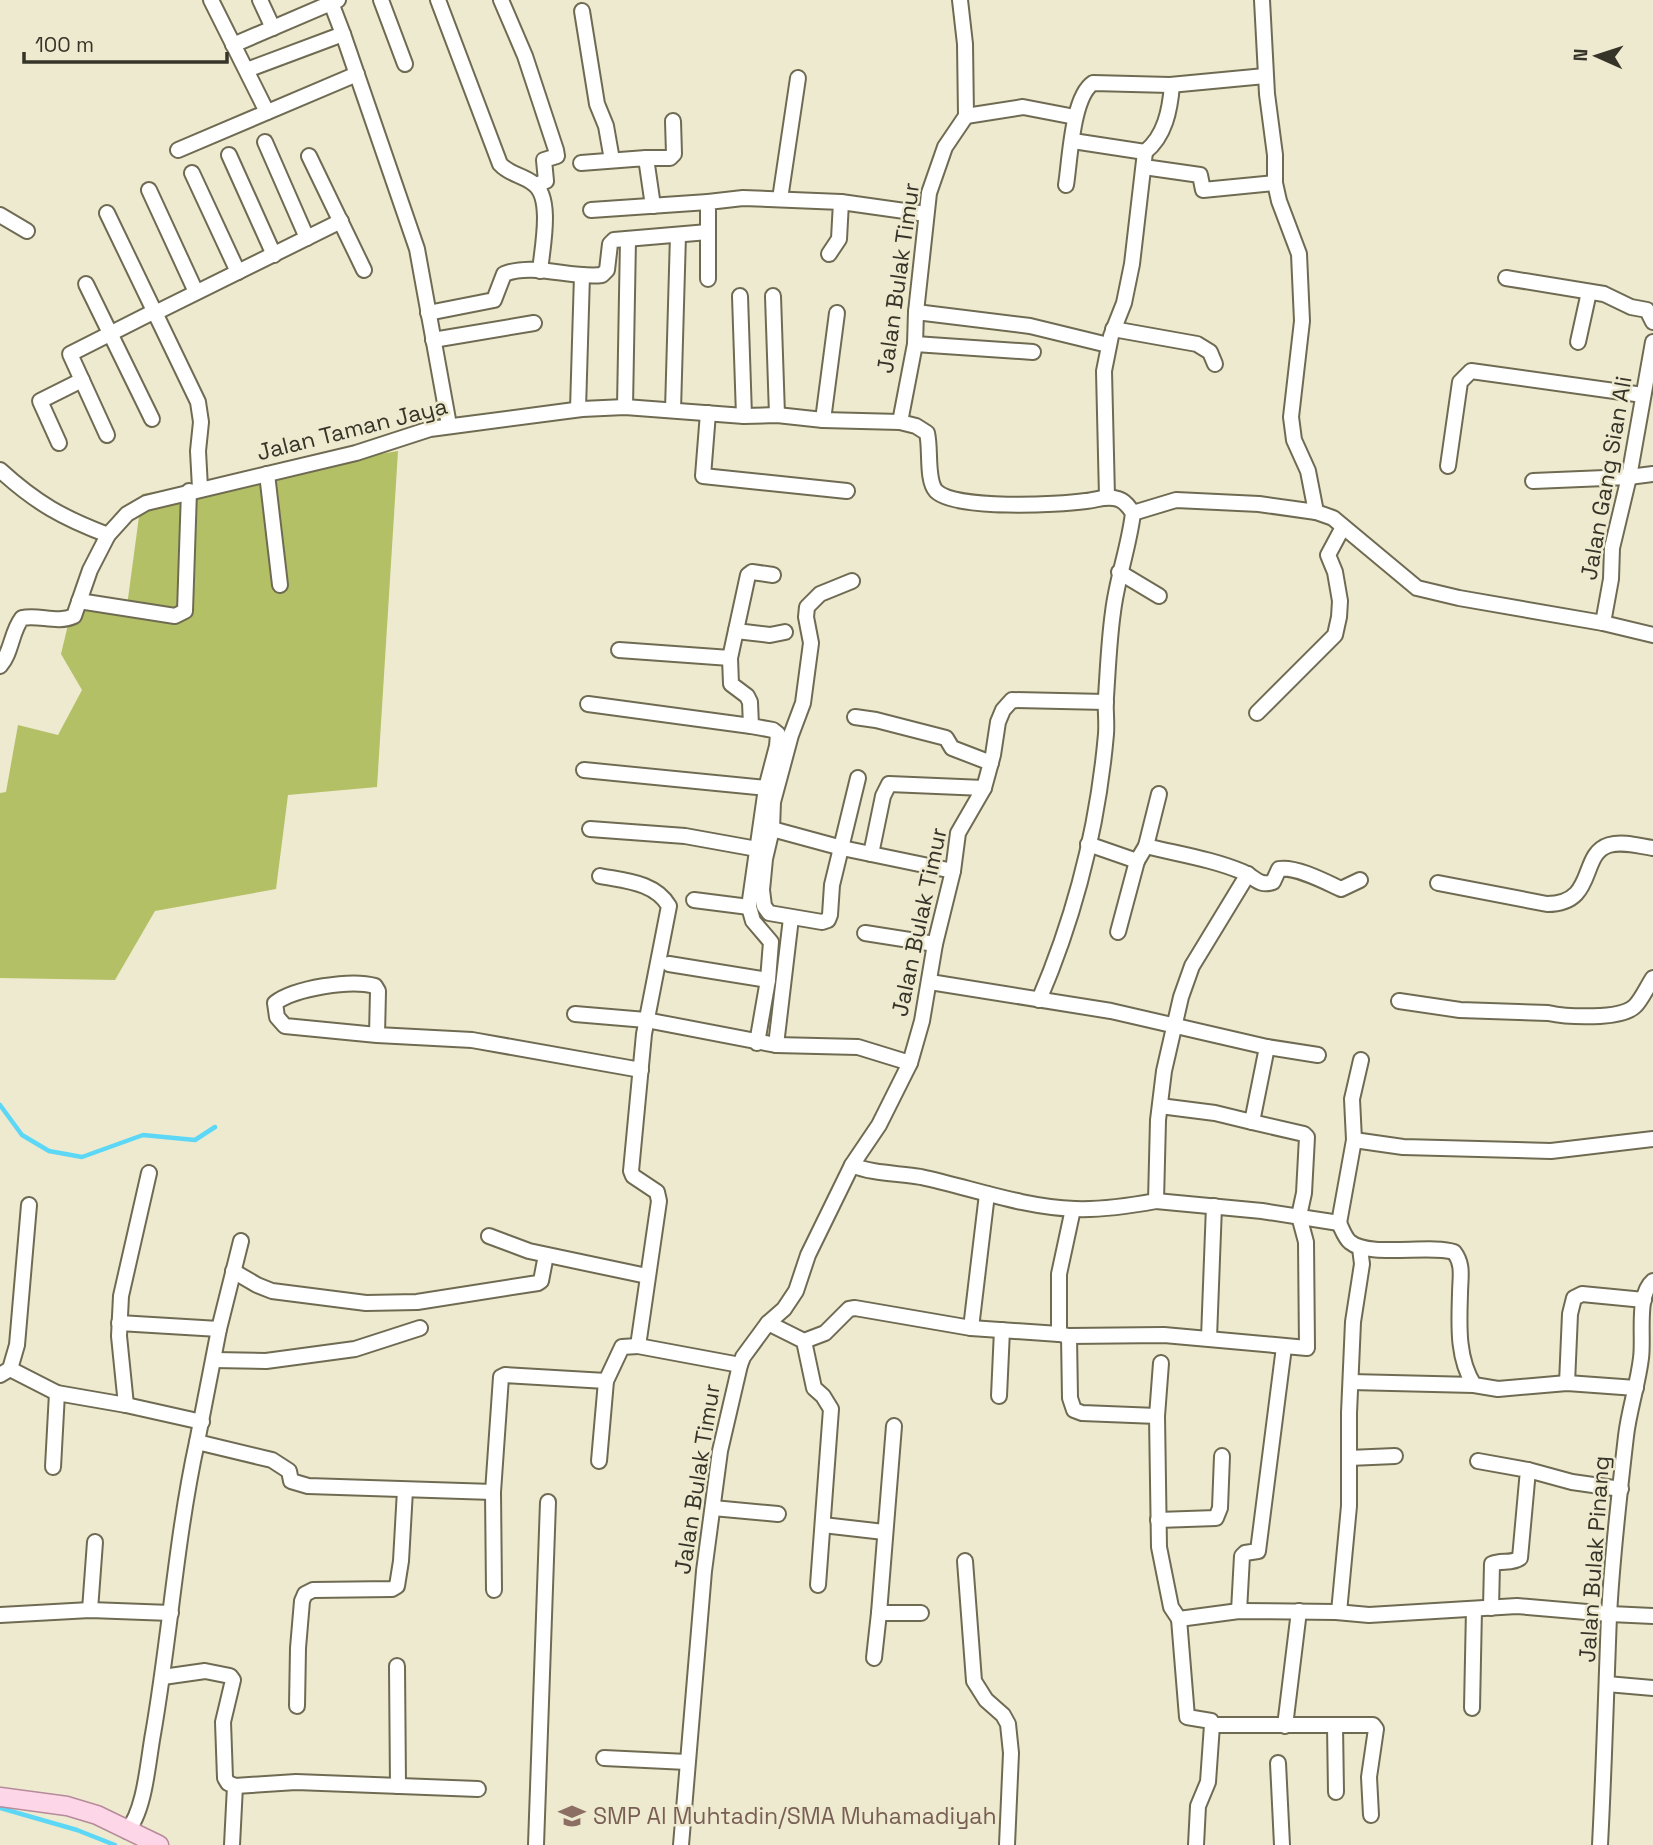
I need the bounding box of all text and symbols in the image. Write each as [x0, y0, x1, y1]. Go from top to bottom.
scale bar [24, 21, 228, 65]
north arrow [1562, 21, 1632, 91]
text: 100 m [35, 31, 94, 58]
text: N [1568, 48, 1593, 62]
street label: Jalan Bulak Timur [870, 181, 926, 375]
street label: Jalan Gang Sian Ali [1573, 374, 1639, 582]
street label: Jalan Taman Jaya [253, 391, 451, 467]
street label: Jalan Bulak Timur [884, 825, 954, 1019]
street label: Jalan Bulak Timur [667, 1382, 727, 1576]
street label: Jalan Bulak Pinang [1572, 1455, 1616, 1663]
school or university icon: SMP Al Muhtadin/SMA Muhamadiyah [557, 1801, 587, 1831]
place label: SMP Al Muhtadin/SMA Muhamadiyah [593, 1801, 997, 1831]

